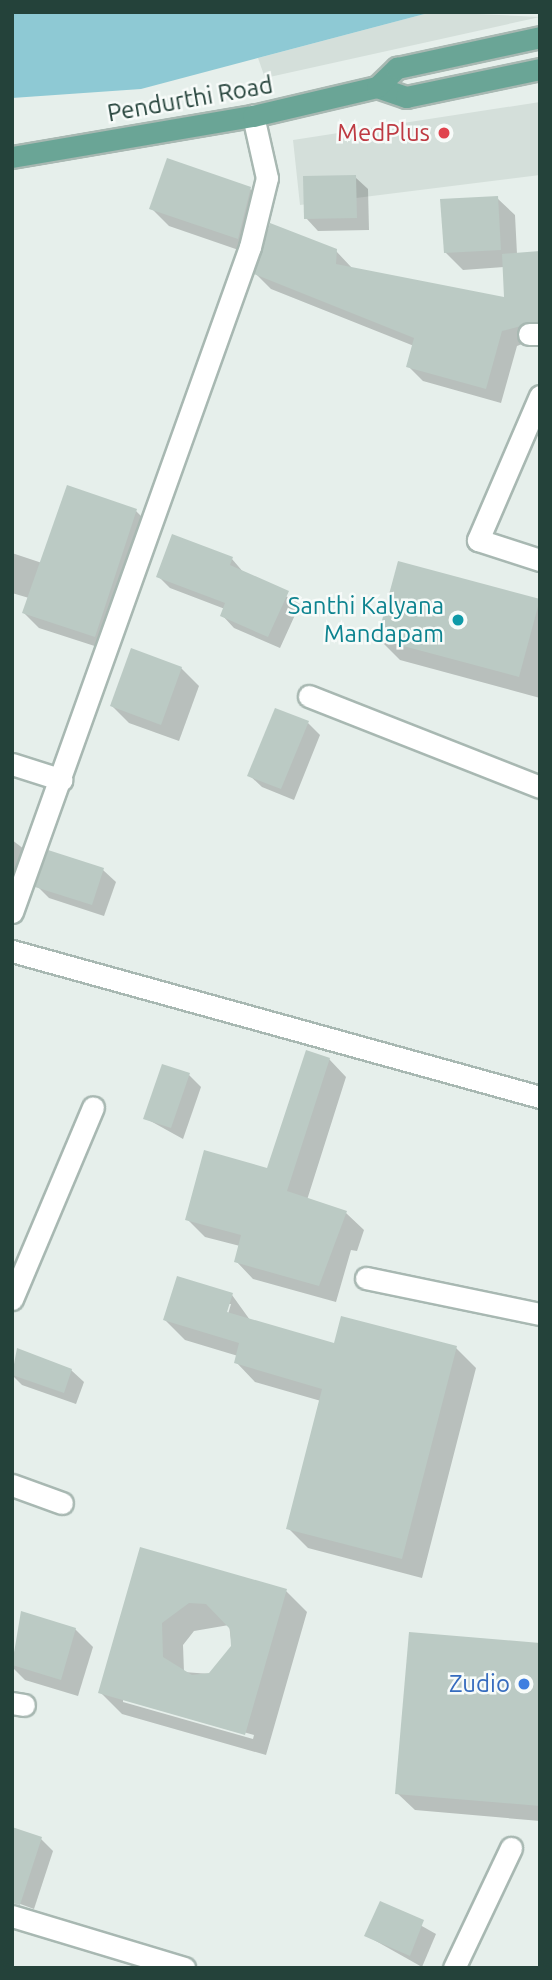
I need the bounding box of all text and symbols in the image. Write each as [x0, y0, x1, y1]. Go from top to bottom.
street label: Pendurthi Road [105, 70, 275, 128]
place label: MedPlus [337, 119, 430, 147]
marker: MedPlus [436, 125, 452, 141]
place label: Santhi Kalyana Mandapam [288, 592, 444, 648]
marker: Santhi Kalyana Mandapam [450, 612, 466, 628]
place label: Zudio [449, 1670, 510, 1698]
marker: Zudio [516, 1676, 532, 1692]

